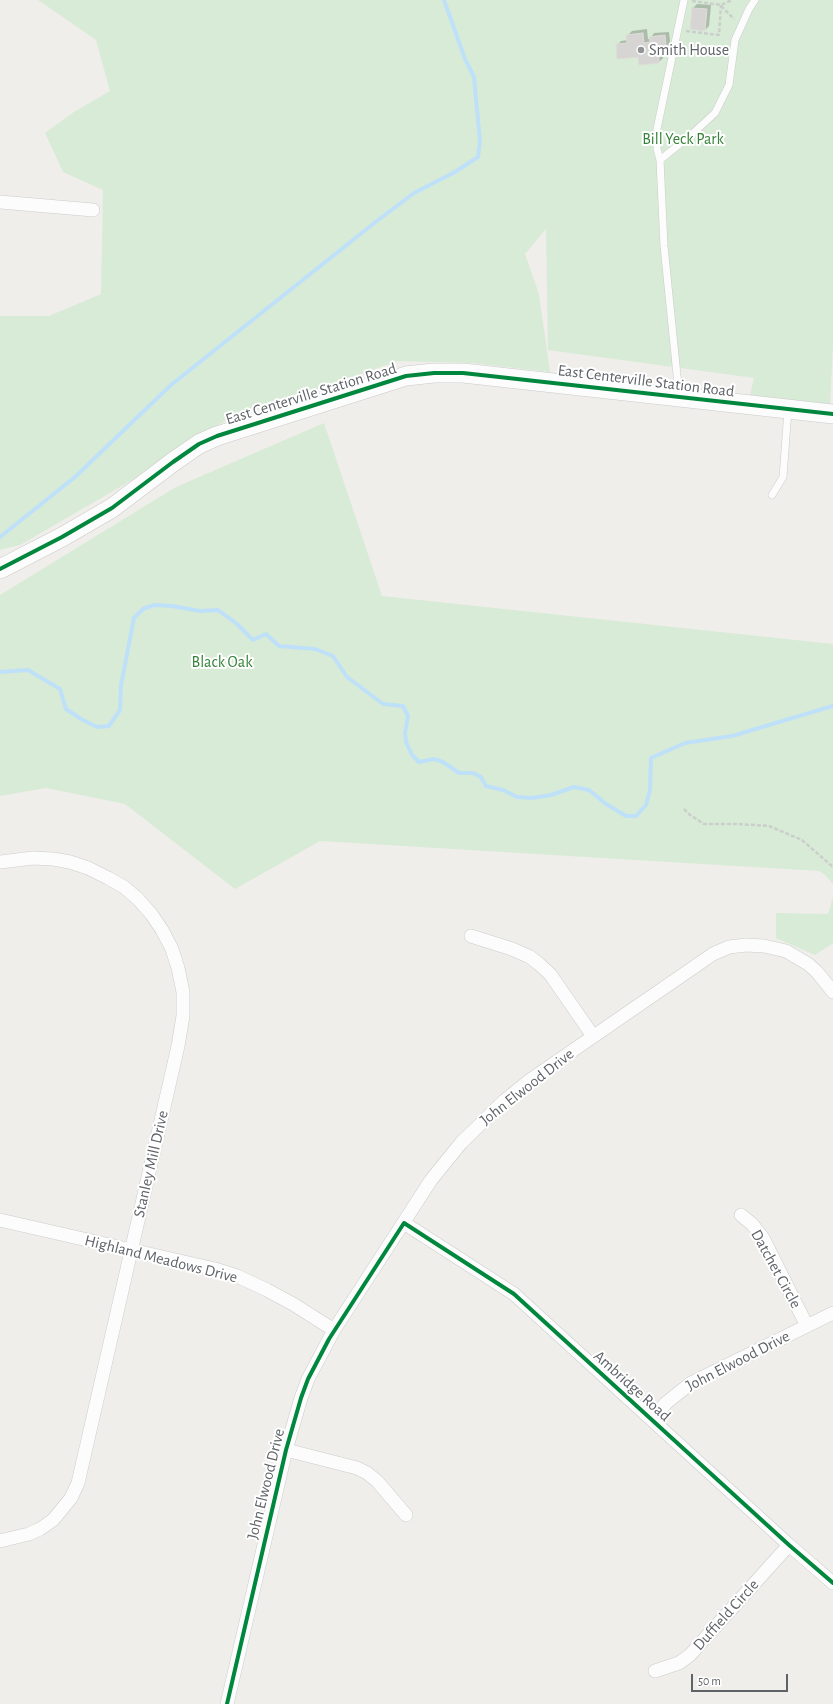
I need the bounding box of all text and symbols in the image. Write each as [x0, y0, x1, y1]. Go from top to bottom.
place label: Smith House [649, 40, 729, 60]
marker: Smith House [636, 45, 646, 55]
park label: Bill Yeck Park [642, 129, 724, 149]
street label: East Centerville Station Road [223, 359, 399, 429]
street label: East Centerville Station Road [557, 361, 735, 401]
park label: Black Oak [192, 652, 252, 672]
street label: John Elwood Drive [476, 1044, 578, 1130]
street label: Stanley Mill Drive [129, 1109, 173, 1219]
street label: Datchet Circle [747, 1226, 805, 1312]
street label: Highland Meadows Drive [83, 1231, 239, 1287]
street label: John Elwood Drive [683, 1327, 793, 1395]
street label: Ambridge Road [590, 1346, 674, 1426]
street label: John Elwood Drive [243, 1427, 289, 1541]
street label: Duffield Circle [689, 1575, 763, 1655]
scale bar [693, 1666, 790, 1692]
text: 50 m [698, 1675, 721, 1687]

